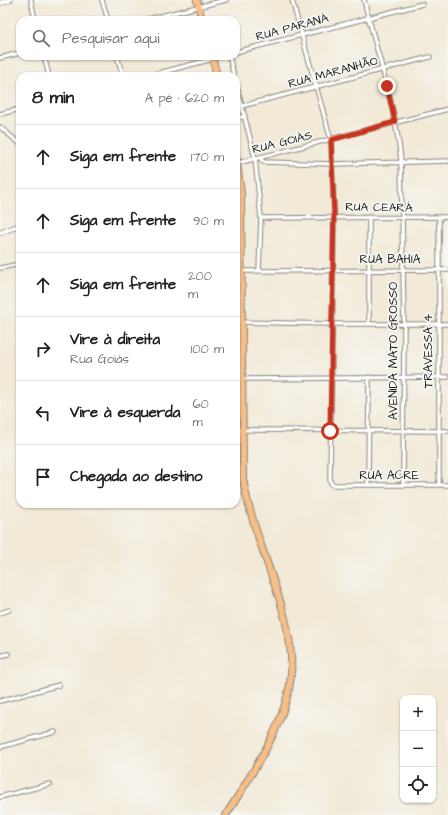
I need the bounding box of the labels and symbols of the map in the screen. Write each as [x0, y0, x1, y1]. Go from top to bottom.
street label: RUA PARANÁ [254, 10, 331, 45]
street label: RUA MARANHÃO [286, 52, 380, 93]
route end [378, 77, 396, 95]
street label: RUA GOIÁS [250, 127, 314, 158]
street label: RUA CEARÁ [345, 198, 413, 217]
street label: RUA BAHIA [360, 251, 421, 268]
street label: AVENIDA MATO GROSSO [385, 282, 402, 420]
street label: TRAVESSA 4 [420, 314, 437, 388]
route start [321, 422, 339, 440]
street label: RUA ACRE [359, 467, 419, 484]

